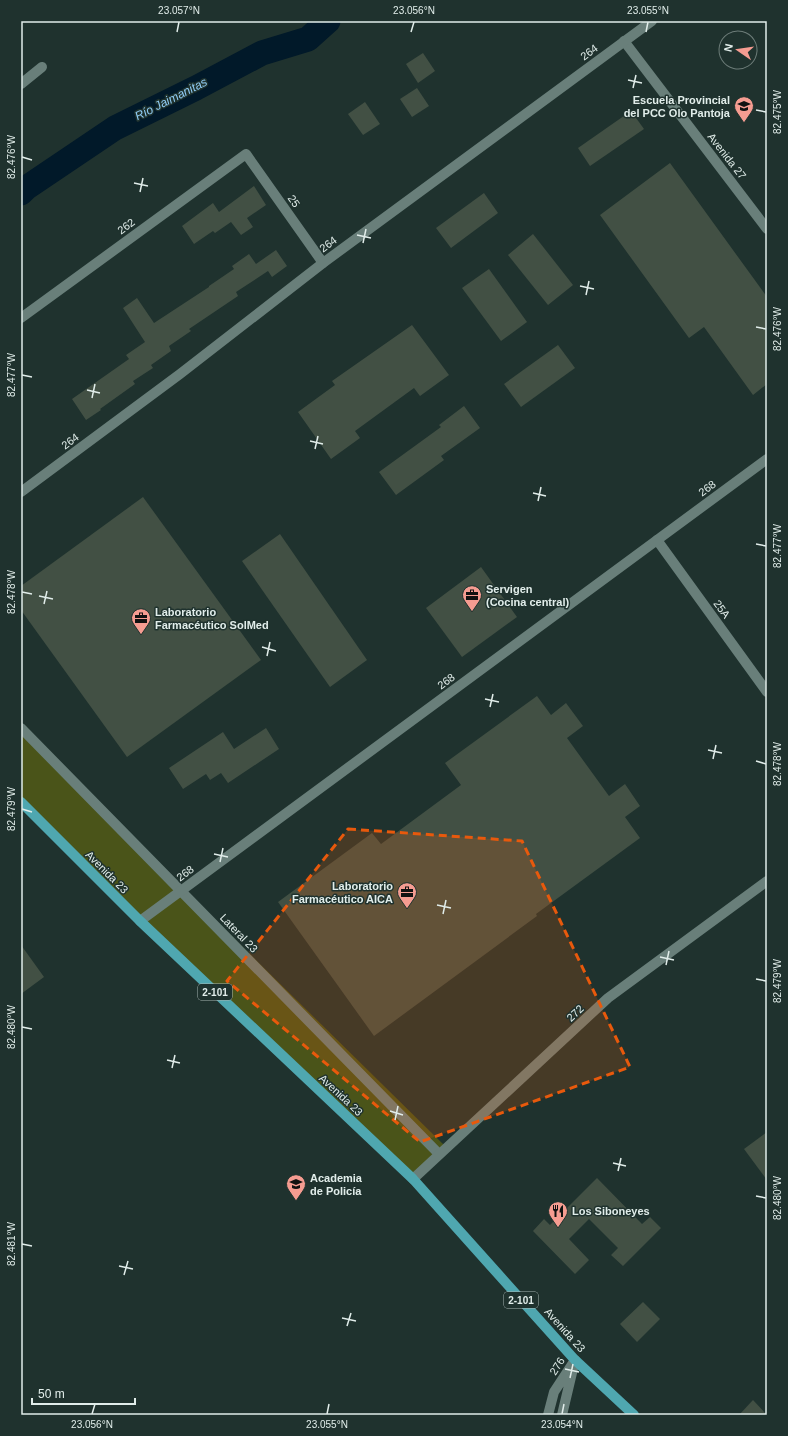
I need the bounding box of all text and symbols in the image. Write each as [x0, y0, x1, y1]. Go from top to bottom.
text: 23.057°N [158, 5, 200, 16]
text: 23.056°N [393, 5, 435, 16]
text: 23.055°N [627, 5, 669, 16]
north arrow [718, 30, 758, 70]
street label: 264 [578, 42, 600, 62]
text: N [722, 42, 735, 53]
water label: Río Jaimanitas [132, 75, 210, 123]
text: 82.475°W [772, 89, 783, 134]
place label: Escuela Provincial del PCC Olo Pantoja [624, 94, 731, 119]
school or university icon: Escuela Provincial del PCC Olo Pantoja [733, 95, 755, 123]
street label: Avenida 27 [705, 131, 749, 181]
text: 82.476°W [6, 134, 17, 179]
street label: 25 [286, 193, 302, 209]
street label: 262 [115, 216, 137, 236]
street label: 264 [317, 234, 339, 254]
text: 82.476°W [772, 306, 783, 351]
text: 82.477°W [6, 352, 17, 397]
street label: 264 [59, 431, 81, 451]
street label: 268 [696, 478, 718, 498]
text: 82.477°W [772, 523, 783, 568]
text: 82.478°W [6, 569, 17, 614]
place label: Servigen (Cocina central) [486, 583, 569, 608]
office icon: Servigen (Cocina central) [461, 584, 483, 612]
street label: 25A [711, 598, 733, 621]
place label: Laboratorio Farmacéutico SolMed [155, 606, 269, 631]
office icon: Laboratorio Farmacéutico SolMed [130, 607, 152, 635]
street label: 268 [435, 671, 457, 691]
text: 82.478°W [772, 741, 783, 786]
text: 82.479°W [6, 786, 17, 831]
street label: Avenida 23 [83, 848, 131, 896]
street label: 268 [174, 863, 196, 883]
place label: Laboratorio Farmacéutico AICA [292, 880, 393, 905]
office icon: Laboratorio Farmacéutico AICA [396, 881, 418, 909]
street label: Lateral 23 [218, 911, 260, 955]
text: 82.479°W [772, 958, 783, 1003]
road number: 2-101 [198, 984, 232, 1000]
street label: 272 [564, 1002, 586, 1024]
text: 82.480°W [6, 1004, 17, 1049]
street label: Avenida 23 [317, 1072, 365, 1118]
place label: Academia de Policía [310, 1172, 363, 1197]
school or university icon: Academia de Policía [285, 1173, 307, 1201]
text: 82.480°W [772, 1175, 783, 1220]
restaurant icon: Los Siboneyes [547, 1200, 569, 1228]
place label: Los Siboneyes [572, 1205, 650, 1217]
text: 82.481°W [6, 1221, 17, 1266]
road number: 2-101 [504, 1292, 538, 1308]
street label: Avenida 23 [542, 1306, 588, 1354]
street label: 276 [547, 1355, 567, 1377]
scale bar [32, 1380, 135, 1406]
text: 50 m [38, 1387, 65, 1401]
text: 23.056°N [71, 1419, 113, 1430]
text: 23.055°N [306, 1419, 348, 1430]
text: 23.054°N [541, 1419, 583, 1430]

